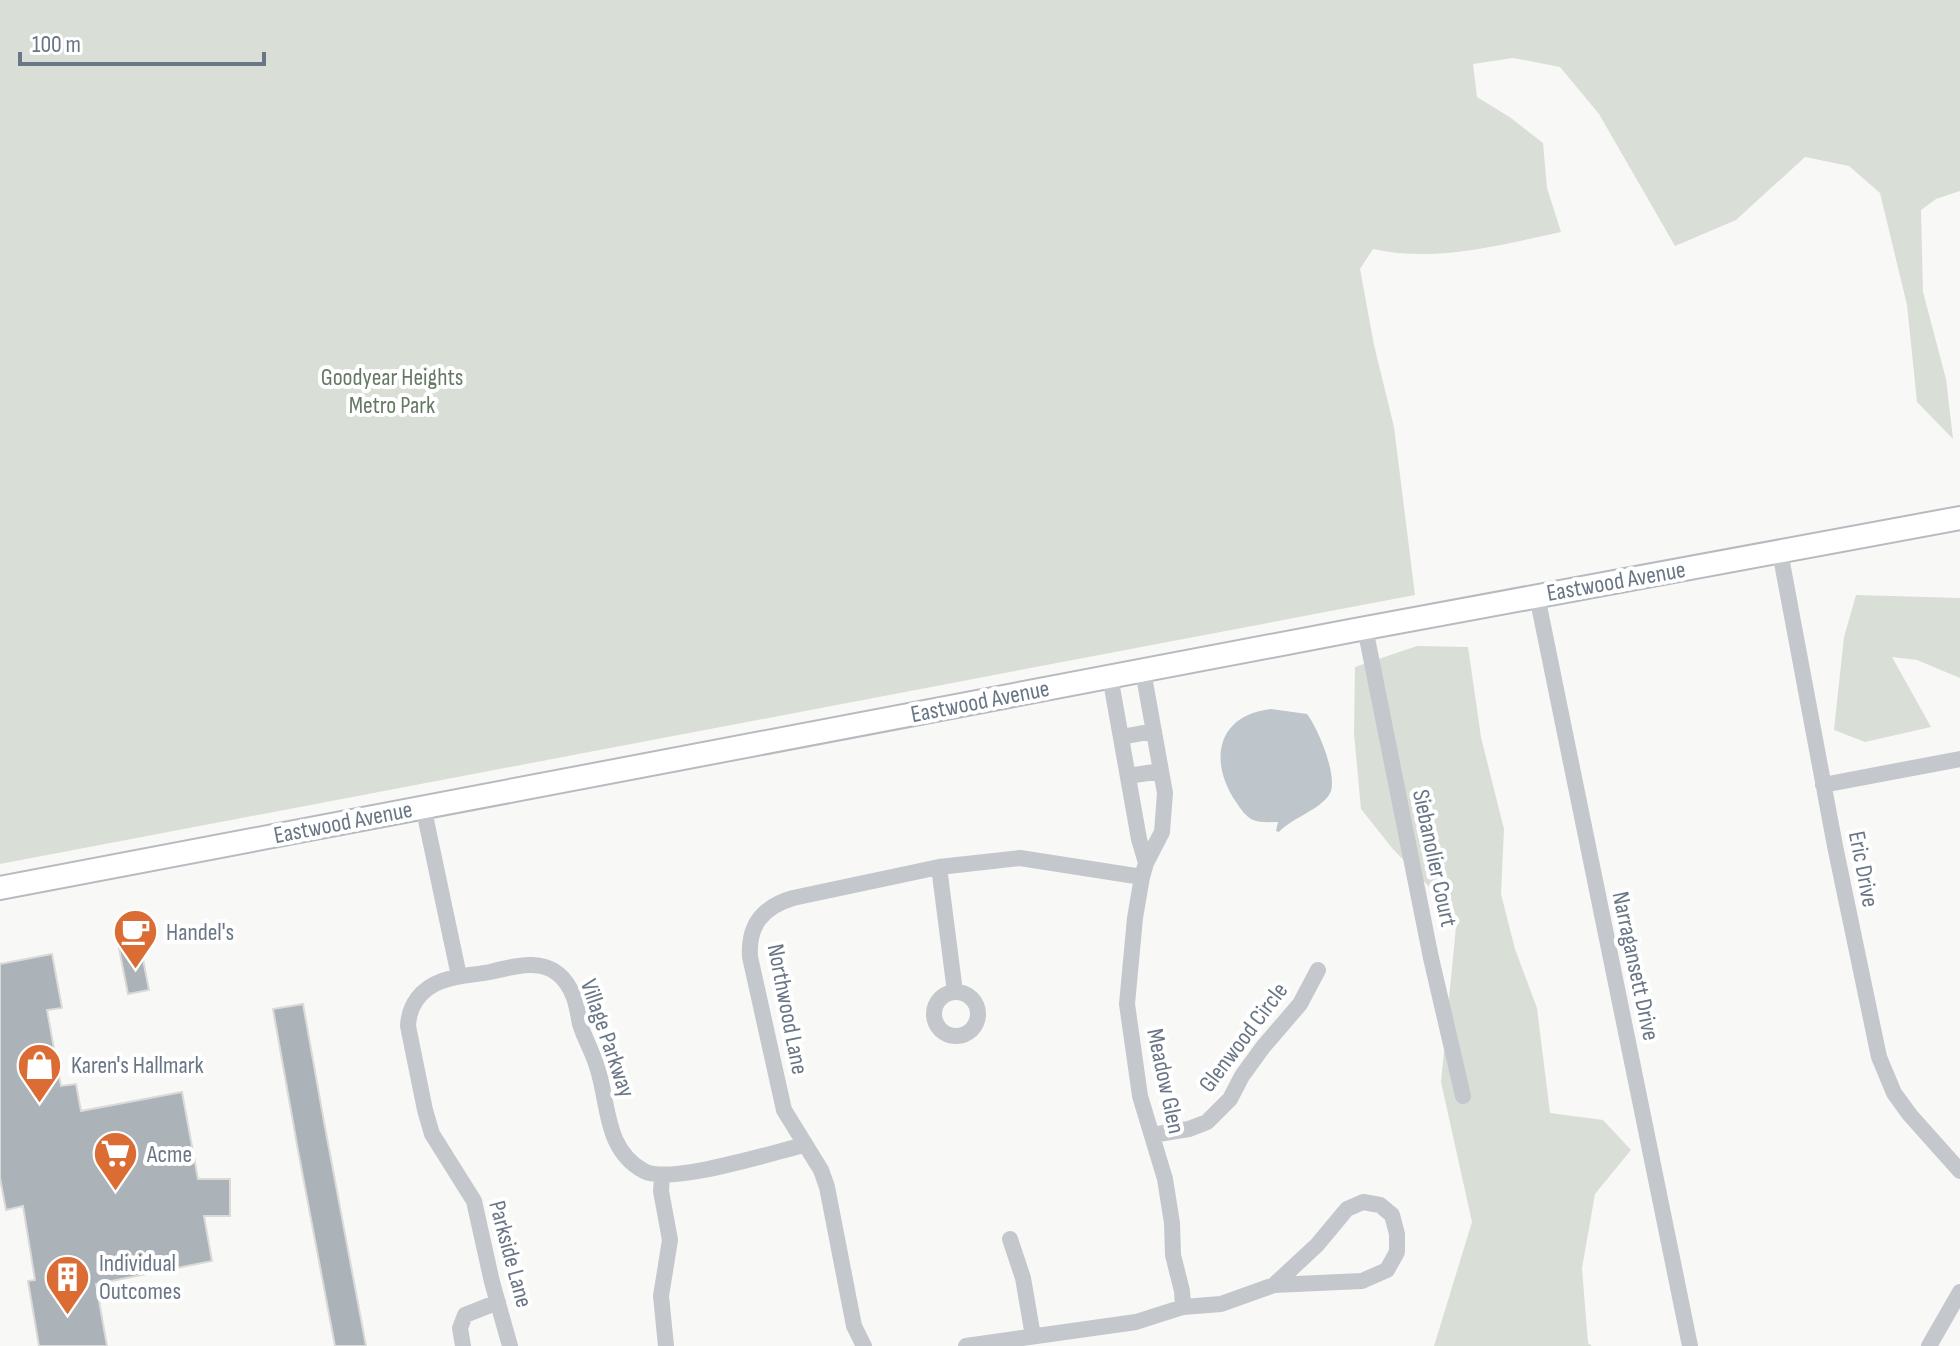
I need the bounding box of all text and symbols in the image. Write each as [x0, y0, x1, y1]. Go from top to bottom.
scale bar [20, 16, 264, 66]
text: 100 m [32, 30, 81, 59]
park label: Goodyear Heights Metro Park [321, 363, 463, 420]
street label: Eastwood Avenue [1544, 555, 1688, 608]
street label: Eastwood Avenue [908, 674, 1052, 729]
street label: Siebanolier Court [1406, 787, 1463, 929]
street label: Eastwood Avenue [271, 795, 415, 850]
street label: Eric Drive [1842, 829, 1885, 909]
street label: Narragansett Drive [1606, 889, 1665, 1043]
cafe icon: Handel's [111, 908, 159, 971]
place label: Handel's [166, 918, 234, 947]
street label: Northwood Lane [761, 941, 814, 1077]
street label: Village Parkway [574, 975, 641, 1101]
street label: Glenwood Circle [1193, 977, 1294, 1098]
street label: Meadow Glen [1140, 1026, 1191, 1136]
shop icon: Karen's Hallmark [16, 1041, 64, 1104]
place label: Karen's Hallmark [71, 1051, 204, 1080]
supermarket icon: Acme [92, 1130, 140, 1193]
place label: Acme [146, 1140, 192, 1169]
street label: Parkside Lane [482, 1198, 539, 1311]
place label: Individual Outcomes [99, 1249, 181, 1306]
building icon: Individual Outcomes [44, 1253, 92, 1316]

